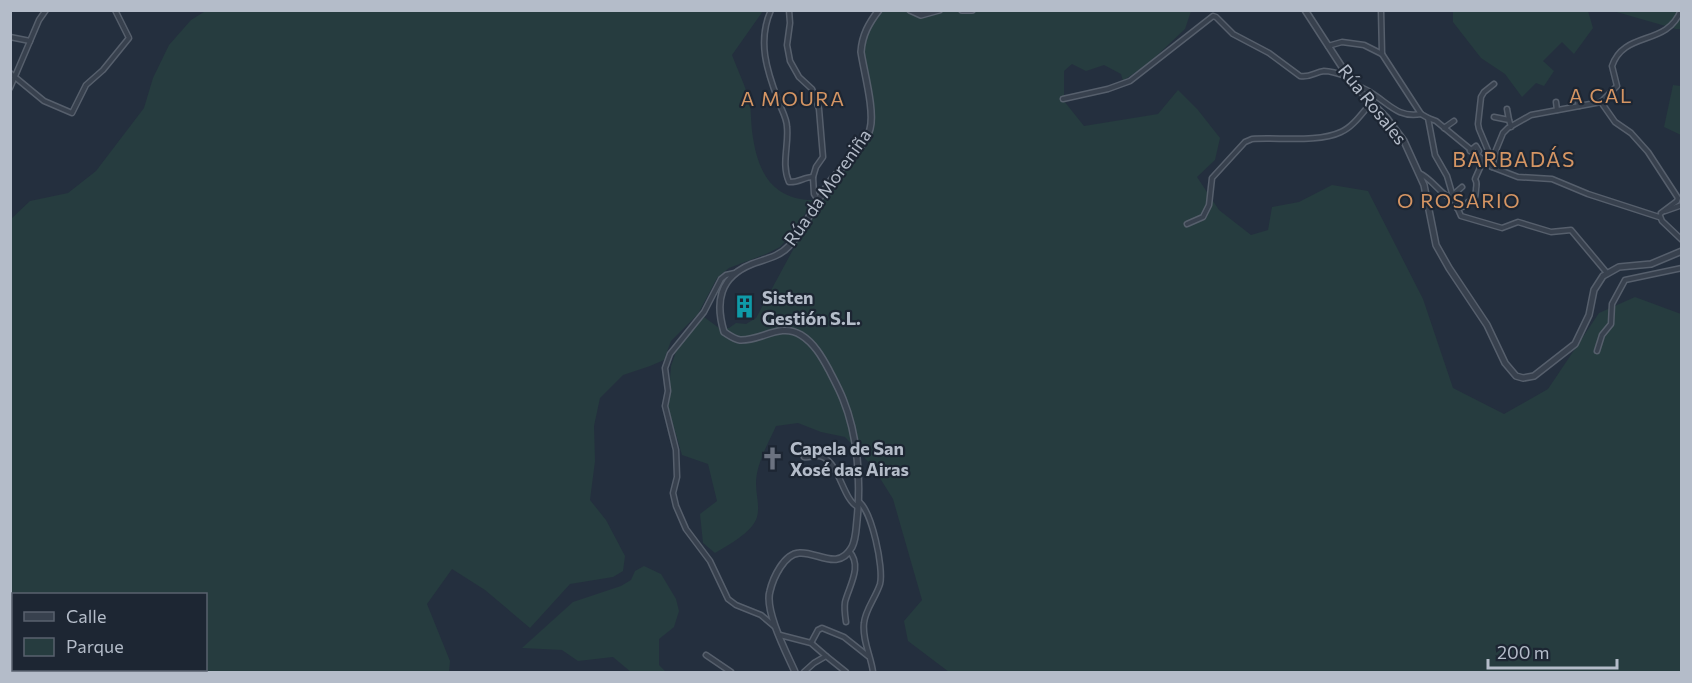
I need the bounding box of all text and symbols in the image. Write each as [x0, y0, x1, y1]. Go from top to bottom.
street label: Rúa Rosales [1334, 59, 1412, 149]
district label: A CAL [1569, 83, 1633, 107]
district label: A MOURA [740, 86, 846, 110]
street label: Rúa da Moreniña [779, 125, 875, 249]
district label: BARBADÁS [1452, 146, 1576, 171]
district label: O ROSARIO [1397, 188, 1521, 212]
place label: Sisten Gestión S.L. [762, 286, 861, 329]
building icon: Sisten Gestión S.L. [731, 294, 757, 320]
place label: Capela de San Xosé das Airas [790, 437, 909, 480]
church icon: Capela de San Xosé das Airas [759, 445, 785, 471]
legend [12, 593, 207, 671]
text: Calle [66, 605, 106, 627]
scale bar [1488, 632, 1617, 670]
text: Parque [66, 635, 124, 657]
text: 200 m [1497, 641, 1550, 663]

